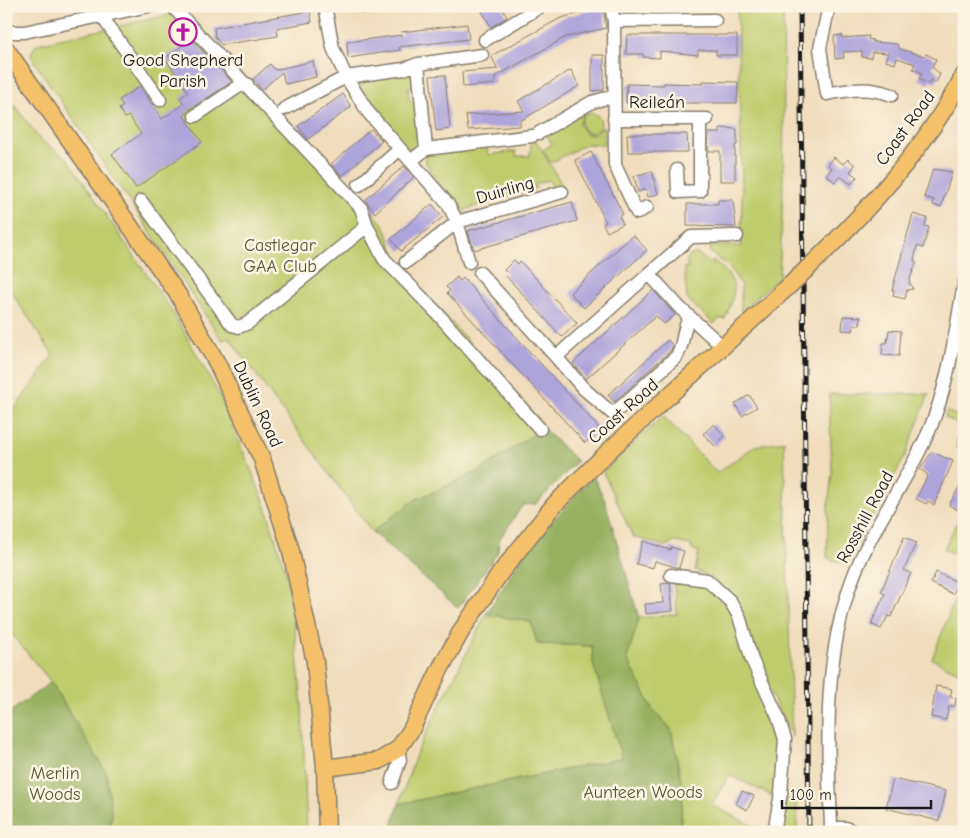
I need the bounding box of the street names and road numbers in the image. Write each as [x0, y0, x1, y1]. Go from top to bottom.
street label: Coast Road [871, 87, 940, 170]
street label: Reileán [629, 92, 685, 113]
street label: Duirling [474, 172, 537, 209]
street label: Dublin Road [228, 358, 287, 451]
street label: Coast Road [584, 374, 663, 448]
street label: Rosshill Road [832, 468, 899, 567]

